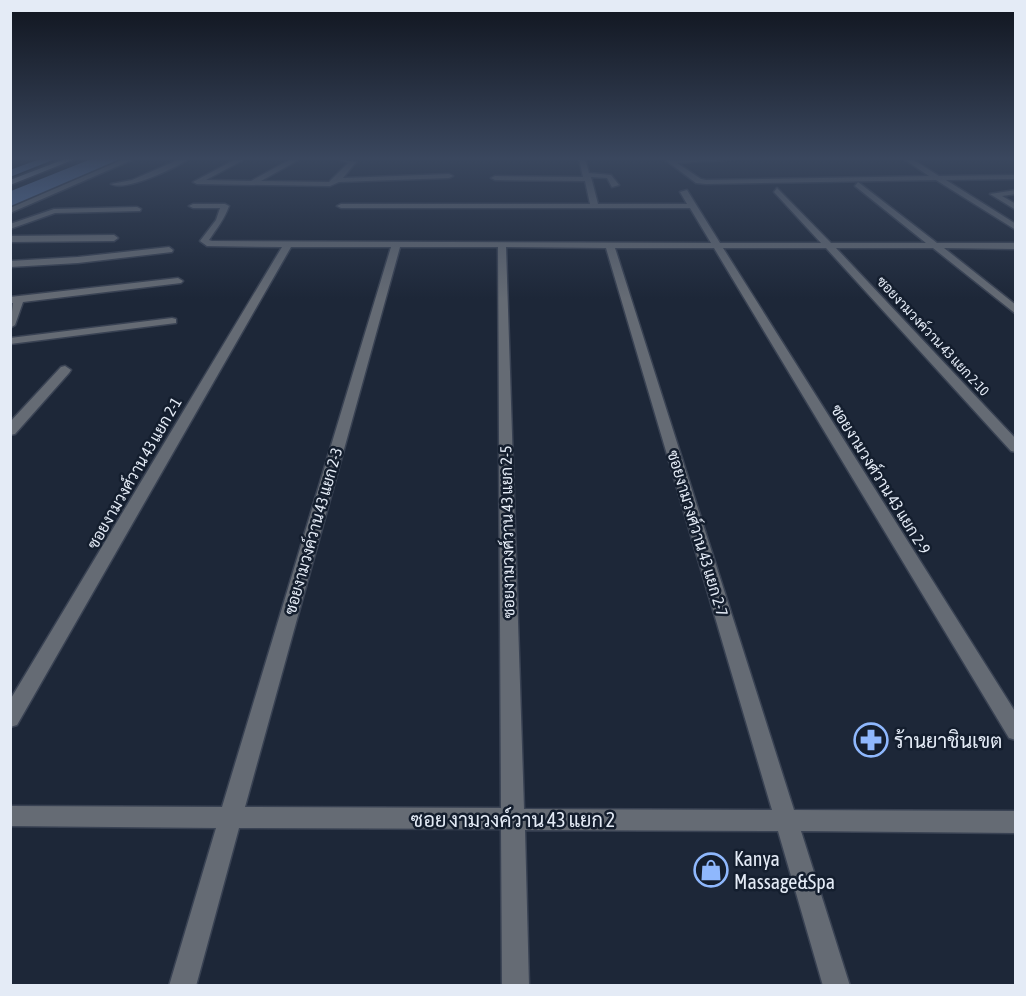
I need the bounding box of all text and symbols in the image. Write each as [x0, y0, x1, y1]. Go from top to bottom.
street label: ซอยงามวงค์วาน 43 แยก 2-10 [874, 272, 993, 399]
street label: ซอยงามวงศ์วาน 43 แยก 2-1 [81, 393, 185, 552]
street label: ซอยงามวงศ์วาน 43 แยก 2-9 [828, 399, 937, 557]
street label: ซอยงามวงค์วาน 43 แยก 2-3 [278, 445, 345, 617]
street label: ซอยงามวงศ์วาน 43 แยก 2-5 [493, 445, 518, 619]
street label: ซอยงามวงศ์วาน 43 แยก 2-7 [664, 447, 735, 618]
pharmacy icon: ร้านยาชินเขต [853, 722, 889, 758]
place label: ร้านยาชินเขต [894, 729, 1002, 752]
street label: ซอย งามวงค์วาน 43 แยก 2 [411, 806, 615, 831]
place label: Kanya Massage&Spa [734, 847, 835, 893]
shop icon: Kanya Massage&Spa [693, 852, 729, 888]

